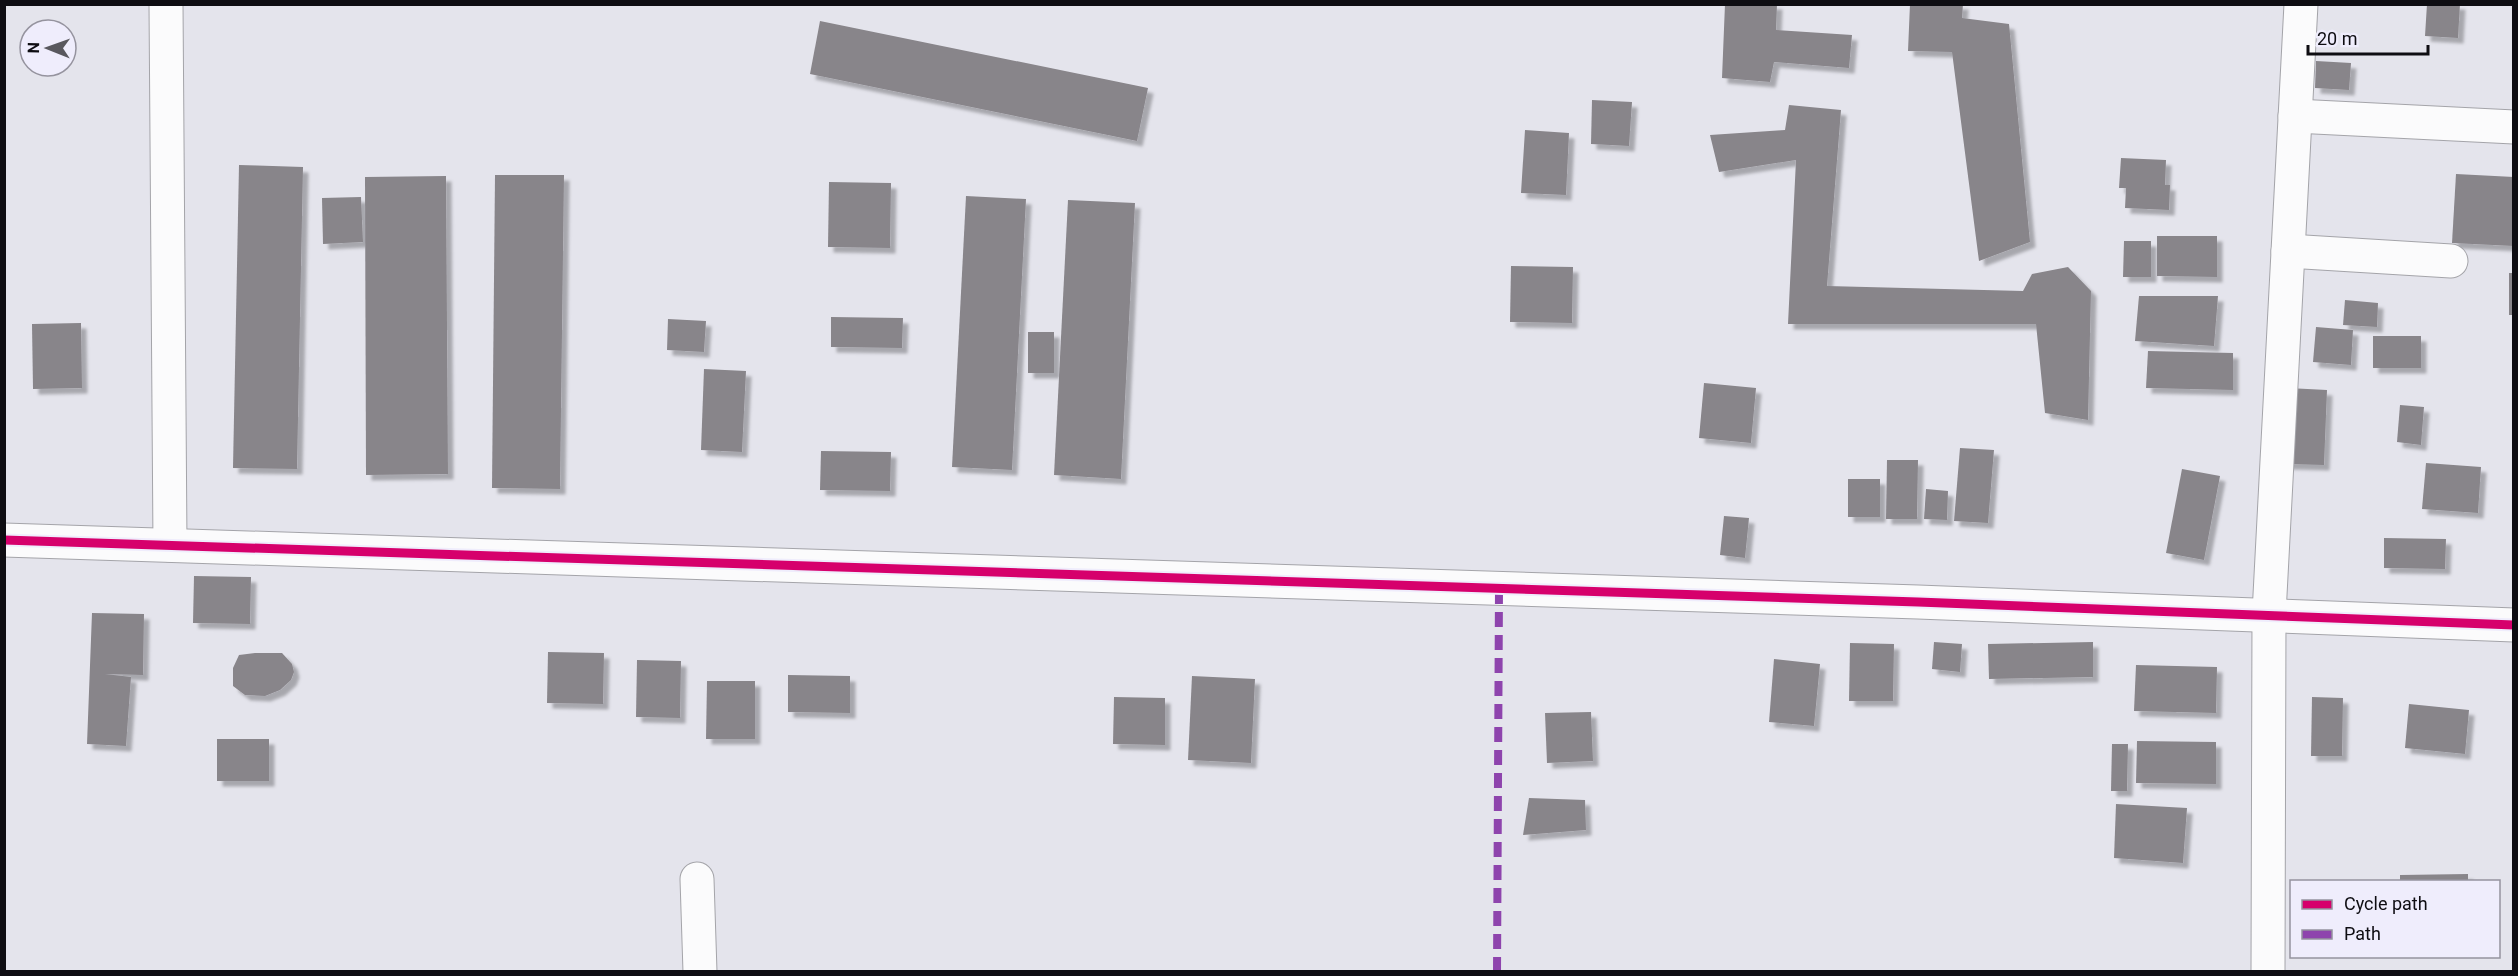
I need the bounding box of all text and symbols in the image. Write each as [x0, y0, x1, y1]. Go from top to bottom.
north arrow [18, 18, 78, 78]
scale bar [2308, 18, 2428, 56]
text: 20 m [2317, 28, 2357, 49]
text: N [24, 42, 43, 54]
legend [2290, 880, 2500, 958]
text: Cycle path [2344, 893, 2428, 914]
text: Path [2344, 923, 2381, 944]

